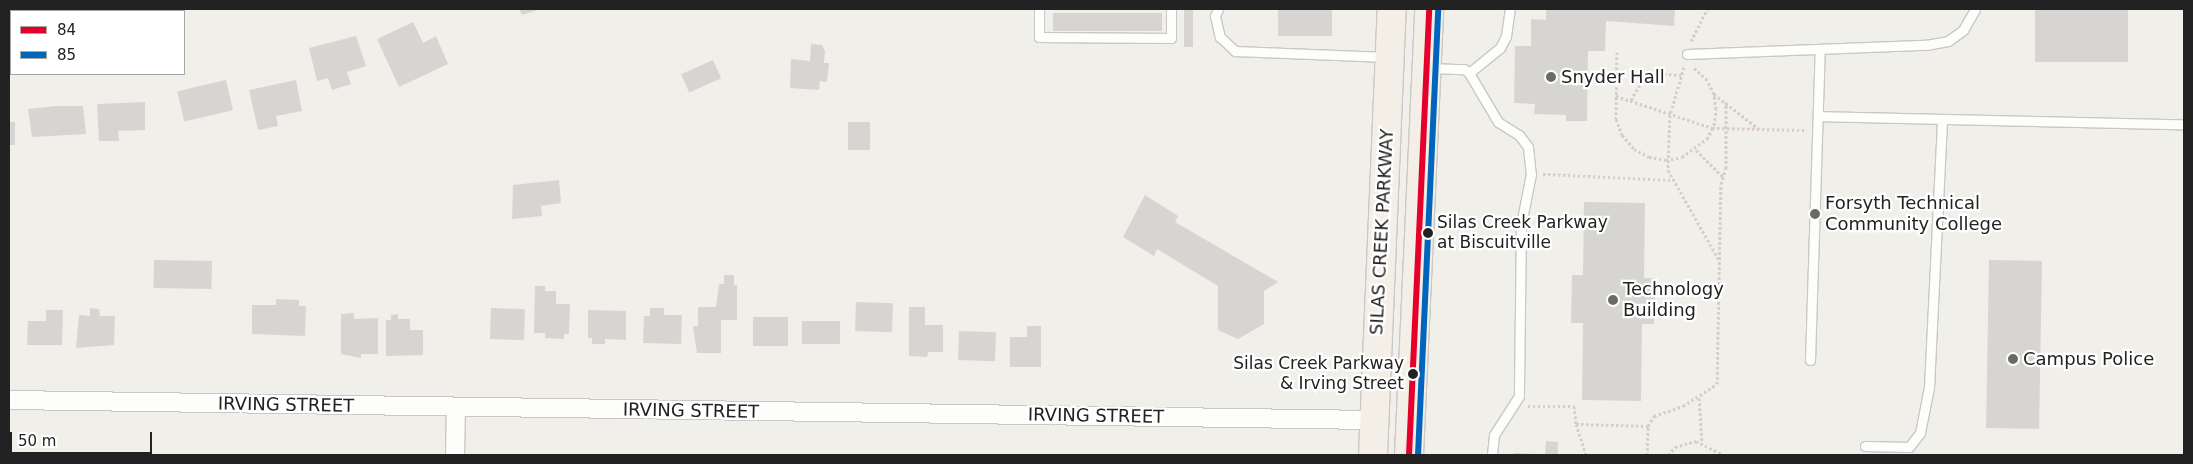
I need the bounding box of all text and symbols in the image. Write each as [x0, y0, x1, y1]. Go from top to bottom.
legend [10, 10, 185, 75]
text: 84 [57, 21, 76, 39]
text: 85 [57, 46, 76, 64]
place label: Snyder Hall [1561, 66, 1665, 88]
marker: Snyder Hall [1545, 71, 1557, 83]
street label: SILAS CREEK PARKWAY [1366, 128, 1398, 336]
place label: Forsyth Technical Community College [1825, 193, 2002, 235]
marker: Forsyth Technical Community College [1809, 208, 1821, 220]
place label: Silas Creek Parkway at Biscuitville [1437, 213, 1608, 253]
marker: Silas Creek Parkway at Biscuitville [1423, 228, 1433, 238]
place label: Technology Building [1623, 279, 1724, 322]
marker: Technology Building [1607, 294, 1619, 306]
place label: Campus Police [2023, 348, 2154, 370]
marker: Campus Police [2007, 353, 2019, 365]
place label: Silas Creek Parkway & Irving Street [1233, 354, 1404, 394]
marker: Silas Creek Parkway & Irving Street [1408, 369, 1418, 379]
street label: IRVING STREET [218, 393, 354, 417]
street label: IRVING STREET [623, 399, 759, 423]
street label: IRVING STREET [1028, 404, 1164, 428]
scale bar [12, 422, 155, 454]
text: 50 m [18, 432, 56, 450]

